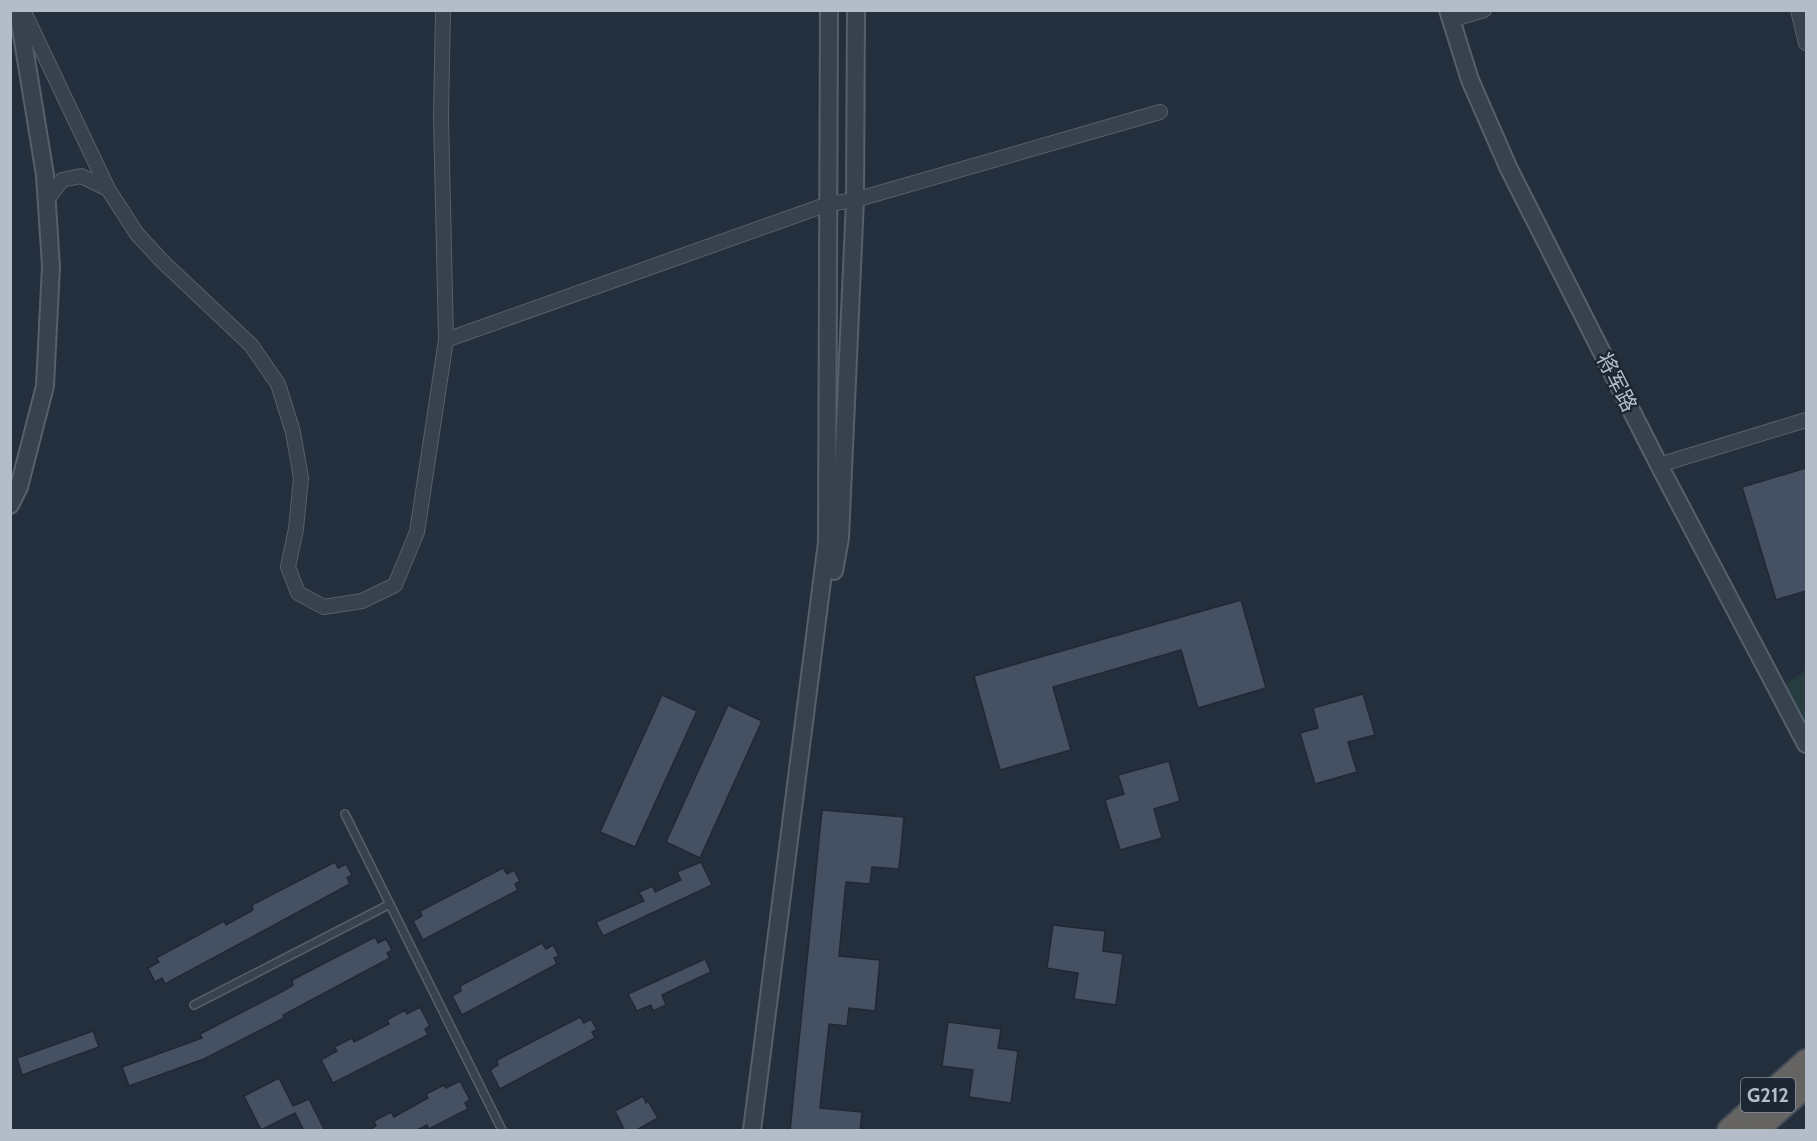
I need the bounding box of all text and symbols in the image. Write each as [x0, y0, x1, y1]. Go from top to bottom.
street label: 将军路 [1592, 348, 1642, 416]
road number: G212 [1741, 1078, 1795, 1112]

